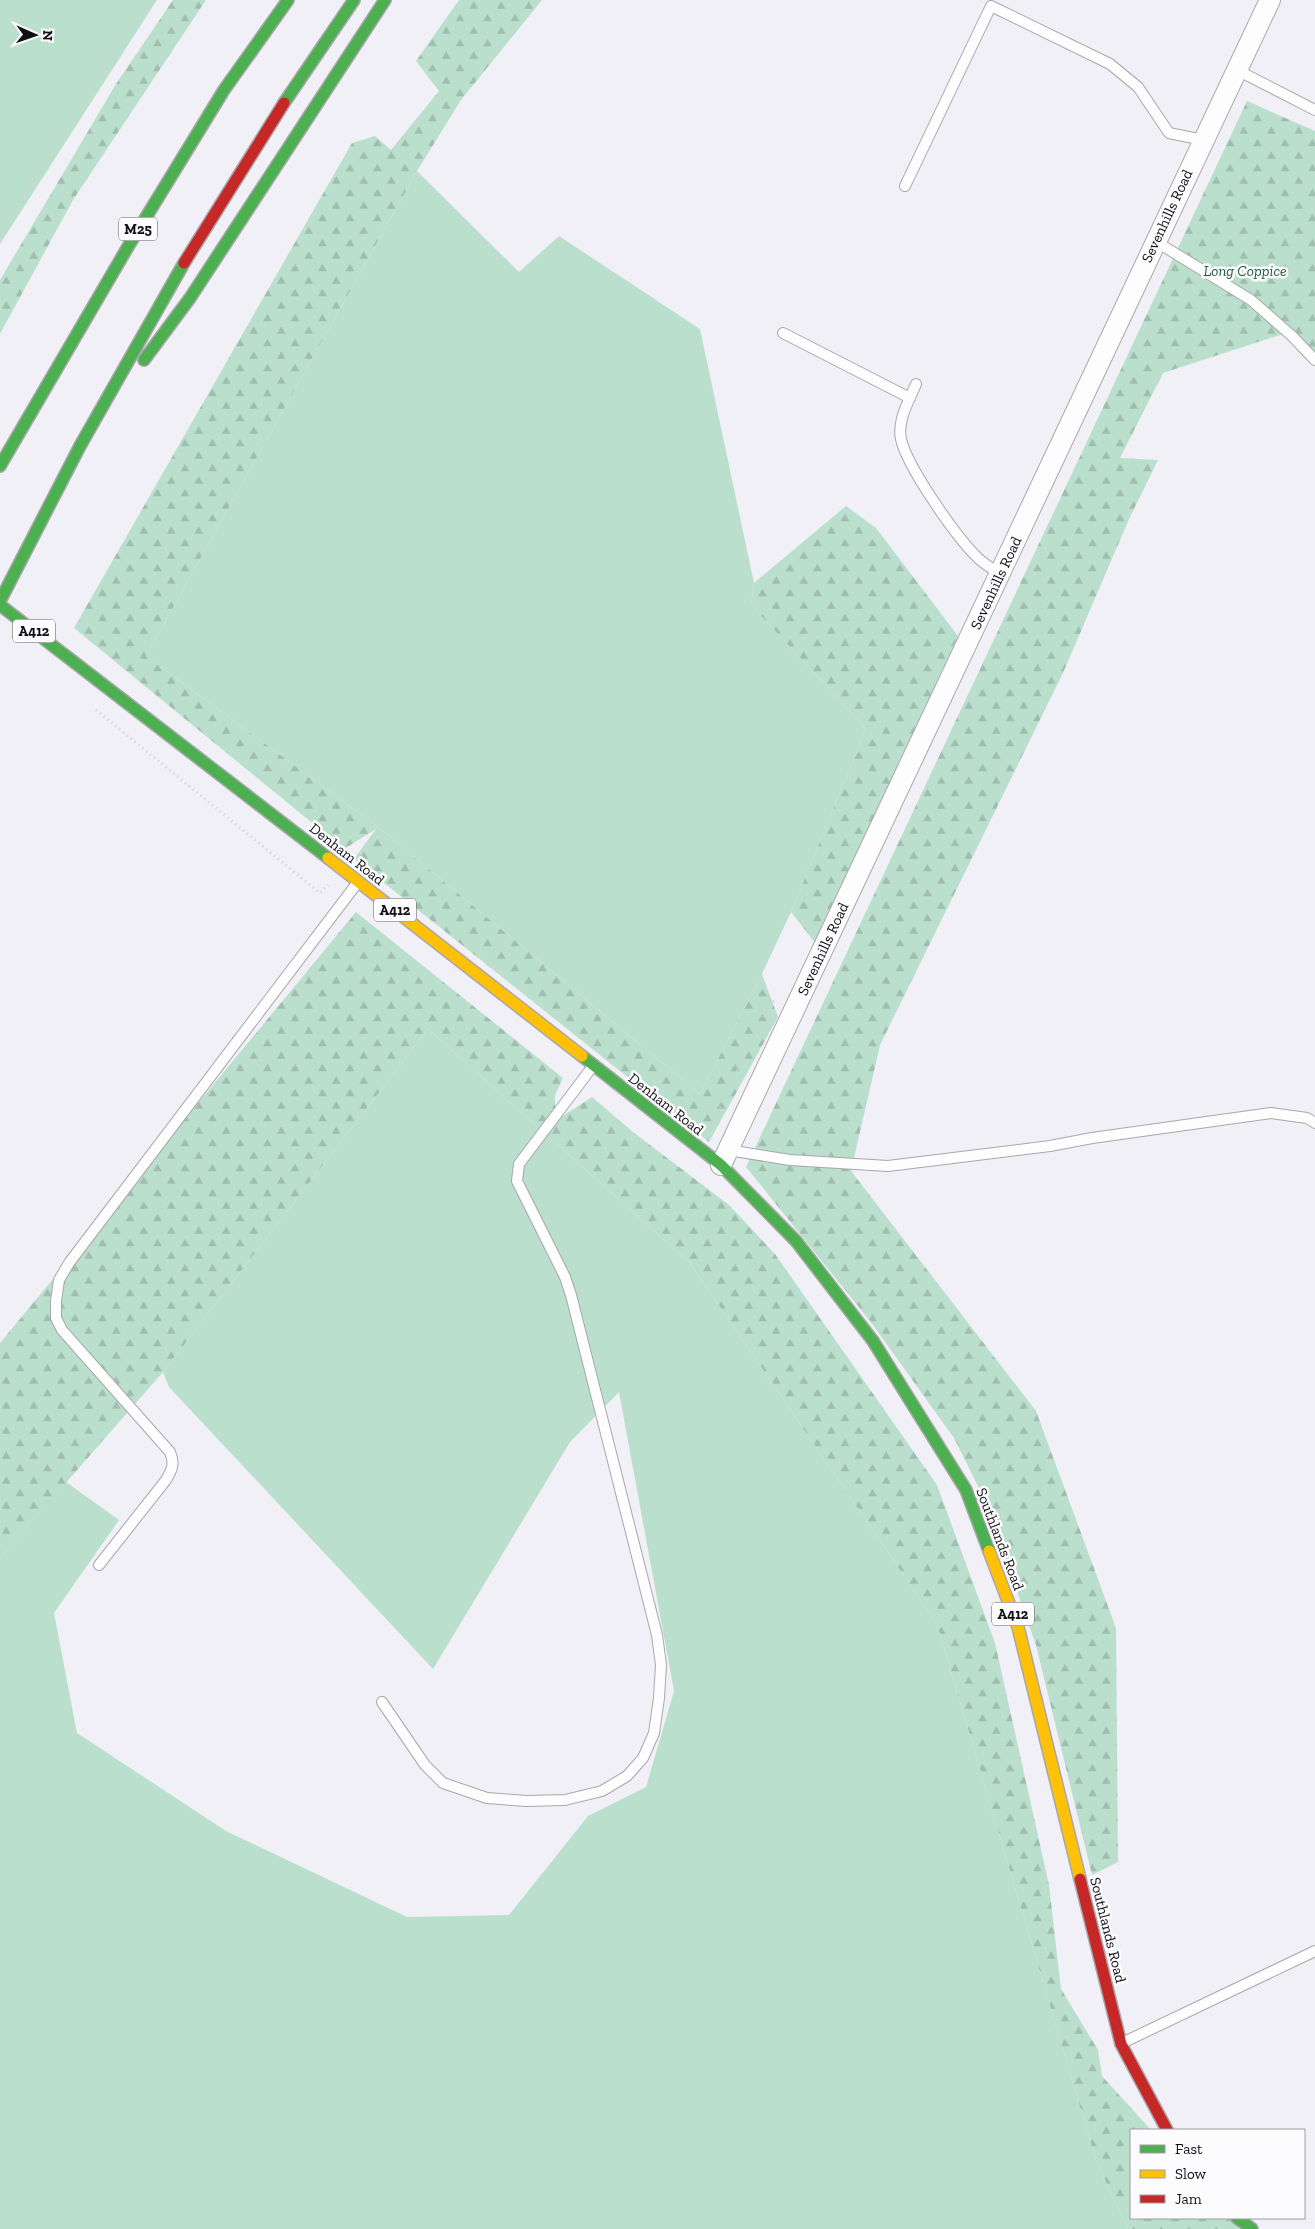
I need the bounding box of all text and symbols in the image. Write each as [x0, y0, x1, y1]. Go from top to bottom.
north arrow [10, 10, 60, 60]
text: N [39, 30, 56, 41]
street label: Sevenhills Road [1138, 166, 1197, 265]
road number: M25 [119, 218, 157, 240]
park label: Long Coppice [1203, 262, 1287, 280]
street label: Sevenhills Road [967, 533, 1026, 632]
road number: A412 [13, 620, 55, 642]
street label: Denham Road [306, 819, 389, 889]
road number: A412 [374, 898, 416, 922]
street label: Sevenhills Road [794, 899, 853, 998]
street label: Denham Road [625, 1069, 708, 1139]
street label: Southlands Road [972, 1485, 1028, 1594]
road number: A412 [992, 1602, 1034, 1626]
street label: Southlands Road [1086, 1875, 1130, 1985]
legend [1130, 2129, 1305, 2219]
text: Fast [1175, 2140, 1203, 2158]
text: Slow [1175, 2165, 1207, 2183]
text: Jam [1175, 2190, 1202, 2208]

